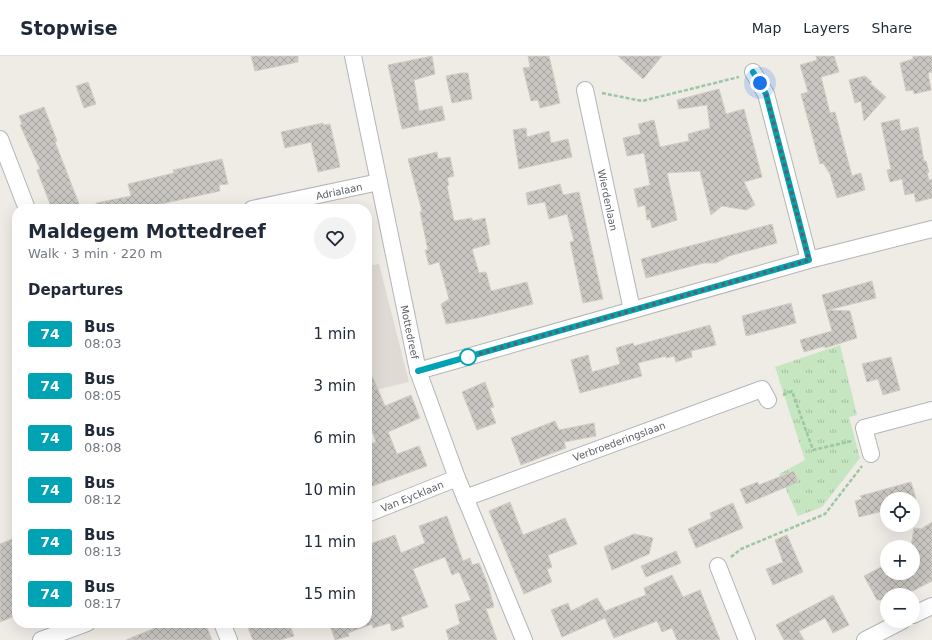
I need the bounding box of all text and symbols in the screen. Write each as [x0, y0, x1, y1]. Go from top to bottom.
text: Stopwise [20, 17, 118, 39]
text: Map [752, 20, 781, 36]
text: Layers [803, 20, 850, 36]
text: Share [872, 20, 912, 36]
your location [750, 73, 770, 93]
street label: Wierdenlaan [596, 168, 619, 232]
street label: Adrialaan [315, 181, 363, 202]
button: heart [314, 217, 356, 259]
text: Maldegem Mottedreef [28, 220, 266, 242]
text: Walk · 3 min · 220 m [28, 246, 162, 261]
text: Departures [28, 281, 123, 299]
street label: Mottedreef [398, 304, 421, 361]
text: Bus [84, 318, 115, 336]
text: 1 min [313, 325, 356, 343]
text: 74 [40, 326, 60, 342]
text: 08:03 [84, 336, 121, 351]
unlabelled marker [459, 348, 477, 366]
text: Bus [84, 370, 115, 388]
text: 3 min [313, 377, 356, 395]
text: 74 [40, 378, 60, 394]
text: 08:05 [84, 388, 121, 403]
street label: Verbroederingslaan [571, 420, 667, 463]
text: Bus [84, 422, 115, 440]
text: 6 min [313, 429, 356, 447]
text: 74 [40, 430, 60, 446]
text: 08:08 [84, 440, 121, 455]
text: Bus [84, 474, 115, 492]
street label: Van Eycklaan [379, 479, 445, 514]
text: 10 min [304, 481, 356, 499]
text: 74 [40, 482, 60, 498]
text: 08:12 [84, 492, 121, 507]
map controls [880, 492, 920, 628]
button: locate [880, 492, 920, 532]
text: Bus [84, 526, 115, 544]
text: 11 min [304, 533, 356, 551]
text: 74 [40, 534, 60, 550]
button: + [880, 540, 920, 580]
text: 08:13 [84, 544, 121, 559]
text: Bus [84, 578, 115, 596]
text: 15 min [304, 585, 356, 603]
text: 74 [40, 586, 60, 602]
button: − [880, 588, 920, 628]
text: 08:17 [84, 596, 121, 611]

